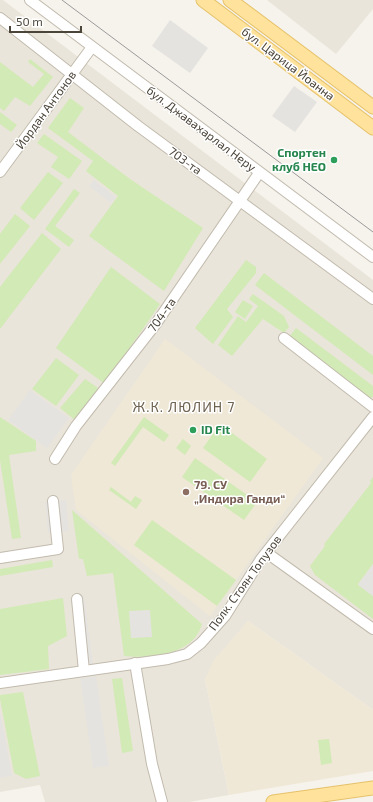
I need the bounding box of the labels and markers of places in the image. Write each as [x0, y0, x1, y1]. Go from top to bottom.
place label: Спортен клуб НЕО [272, 145, 326, 173]
marker: Спортен клуб НЕО [329, 155, 339, 165]
place label: ID Fit [201, 422, 230, 436]
marker: ID Fit [188, 425, 198, 435]
place label: 79. СУ „Индира Ганди“ [194, 477, 285, 505]
marker: 79. СУ „Индира Ганди“ [181, 487, 191, 497]

